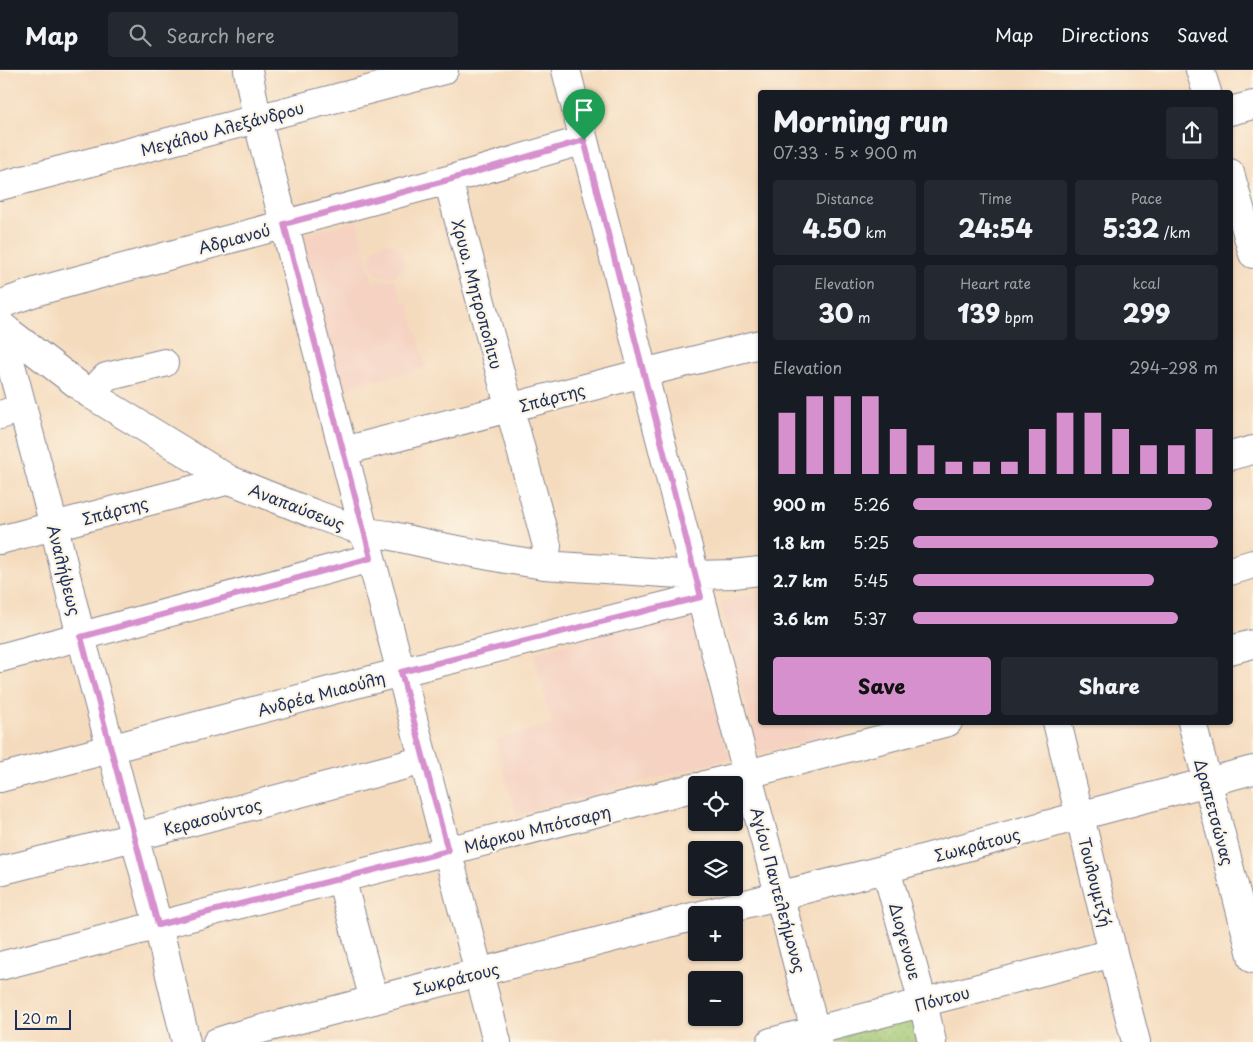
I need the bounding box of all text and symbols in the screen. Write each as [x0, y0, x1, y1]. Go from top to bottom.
search box [108, 12, 458, 57]
text: Map [25, 17, 78, 53]
icon: search [126, 21, 154, 49]
text: Search here [166, 21, 275, 49]
text: Map [995, 21, 1033, 48]
text: Directions [1061, 21, 1149, 48]
text: Saved [1177, 21, 1228, 48]
pin [563, 89, 605, 140]
street label: Μεγάλου Αλεξάνδρου [138, 95, 306, 161]
icon: arrive [570, 96, 598, 124]
text: Morning run [773, 99, 949, 142]
button: share [1166, 107, 1218, 159]
text: 07:33 · 5 × 900 m [773, 140, 917, 164]
text: Distance [815, 188, 874, 209]
text: Time [979, 188, 1012, 209]
text: Pace [1131, 188, 1162, 209]
text: 4.50 [803, 209, 861, 247]
text: 24:54 [958, 209, 1033, 247]
text: 5:32 [1102, 209, 1159, 247]
street label: Χρυω. Μητροπολιτυ [446, 216, 510, 372]
street label: Αδριανού [195, 217, 273, 259]
text: km [861, 222, 886, 243]
text: /km [1159, 222, 1191, 243]
text: Elevation [814, 273, 875, 294]
text: Heart rate [960, 273, 1031, 294]
text: kcal [1133, 273, 1160, 294]
text: 30 [818, 294, 853, 332]
text: 139 [957, 294, 1000, 332]
text: 299 [1123, 294, 1170, 332]
text: m [853, 307, 871, 328]
text: bpm [1000, 307, 1034, 328]
text: Elevation [773, 355, 842, 379]
text: 294–298 m [1129, 355, 1218, 379]
street label: Σπάρτης [516, 377, 588, 417]
street label: Αναπαύσεως [246, 477, 348, 535]
street label: Σπάρτης [79, 490, 151, 530]
text: 900 m [773, 492, 826, 516]
text: 5:26 [853, 492, 890, 516]
street label: Αναλήψεως [42, 522, 88, 618]
text: 1.8 km [773, 530, 825, 554]
text: 5:25 [853, 530, 889, 554]
text: 2.7 km [773, 568, 828, 592]
text: 5:45 [853, 568, 888, 592]
text: 3.6 km [773, 606, 829, 630]
text: 5:37 [853, 606, 887, 630]
button: Save [773, 657, 991, 715]
button: Share [1001, 657, 1218, 715]
street label: Ανδρέα Μιαούλη [254, 664, 388, 722]
street label: Δραπετσώνας [1189, 756, 1241, 868]
map controls [688, 776, 743, 1026]
button: locate [688, 776, 743, 831]
street label: Κερασούντος [160, 791, 264, 841]
street label: Μάρκου Μπότσαρη [461, 798, 613, 858]
street label: Αγίου Παντελεήμονος [745, 804, 813, 976]
street label: Σωκράτους [932, 821, 1022, 867]
street label: Τουλουμτζή [1073, 835, 1119, 929]
button: layers [688, 841, 743, 896]
street label: Διογενουε [884, 900, 928, 982]
button: + [688, 906, 743, 961]
street label: Σωκράτους [411, 956, 501, 1000]
button: − [688, 971, 743, 1026]
street label: Πόντου [912, 979, 972, 1017]
scale bar [15, 1007, 71, 1030]
text: 20 m [22, 1008, 58, 1029]

